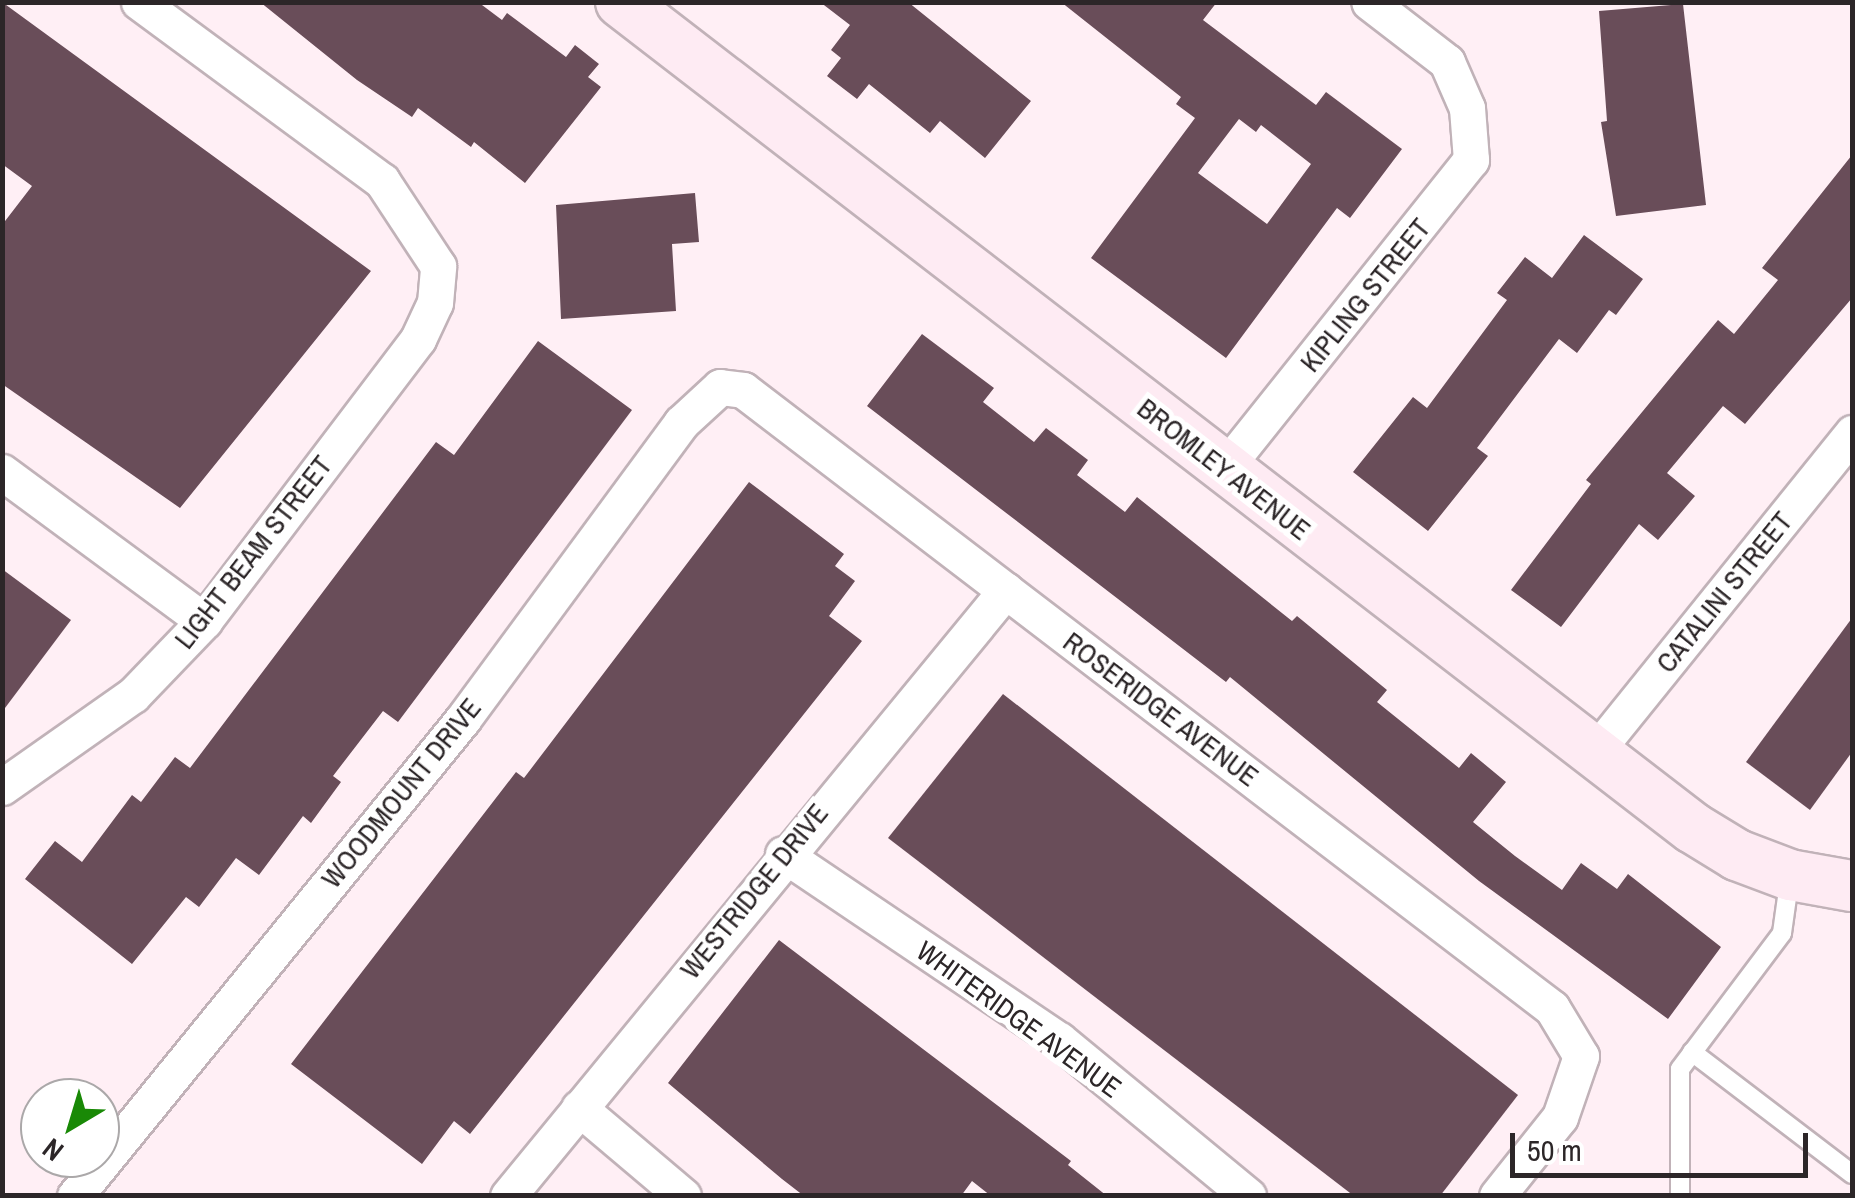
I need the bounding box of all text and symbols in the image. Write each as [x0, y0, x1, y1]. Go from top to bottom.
street label: KIPLING STREET [1293, 212, 1437, 378]
street label: BROMLEY AVENUE [1130, 391, 1318, 547]
street label: LIGHT BEAM STREET [167, 449, 339, 655]
street label: CATALINI STREET [1649, 505, 1799, 679]
street label: ROSERIDGE AVENUE [1056, 624, 1266, 794]
street label: WOODMOUNT DRIVE [314, 691, 488, 895]
street label: WESTRIDGE DRIVE [673, 797, 835, 985]
street label: WHITERIDGE AVENUE [910, 933, 1128, 1105]
north arrow [20, 1078, 120, 1178]
scale bar [1515, 1113, 1812, 1175]
text: N [35, 1130, 71, 1170]
text: 50 m [1527, 1130, 1582, 1170]

